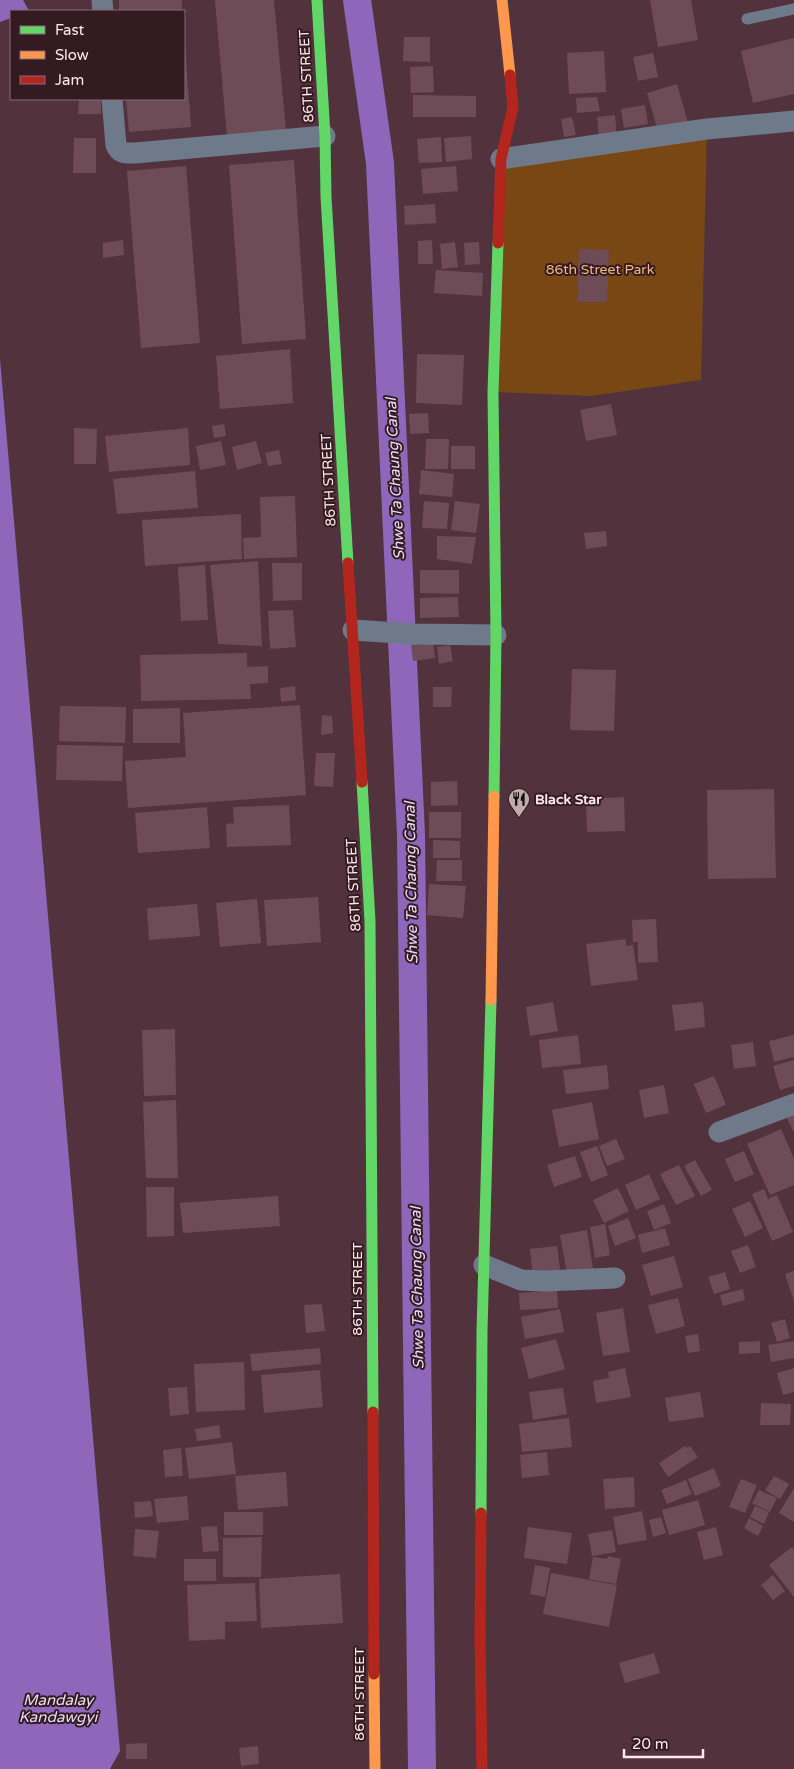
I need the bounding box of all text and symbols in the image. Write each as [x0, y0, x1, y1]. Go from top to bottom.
legend [10, 10, 185, 100]
text: Fast [55, 21, 85, 39]
street label: 86TH STREET [296, 28, 317, 123]
text: Slow [55, 46, 89, 64]
text: Jam [55, 71, 84, 89]
park label: 86th Street Park [546, 261, 655, 278]
water label: Shwe Ta Chaung Canal [382, 395, 408, 561]
street label: 86TH STREET [318, 432, 339, 527]
restaurant icon: Black Star [507, 787, 531, 818]
place label: Black Star [535, 791, 602, 808]
water label: Shwe Ta Chaung Canal [401, 799, 421, 964]
street label: 86TH STREET [343, 837, 364, 932]
water label: Shwe Ta Chaung Canal [407, 1204, 427, 1369]
street label: 86TH STREET [349, 1242, 366, 1336]
street label: 86TH STREET [351, 1647, 368, 1741]
water label: Mandalay Kandawgyi [19, 1691, 99, 1726]
scale bar [624, 1726, 703, 1758]
text: 20 m [632, 1735, 669, 1753]

